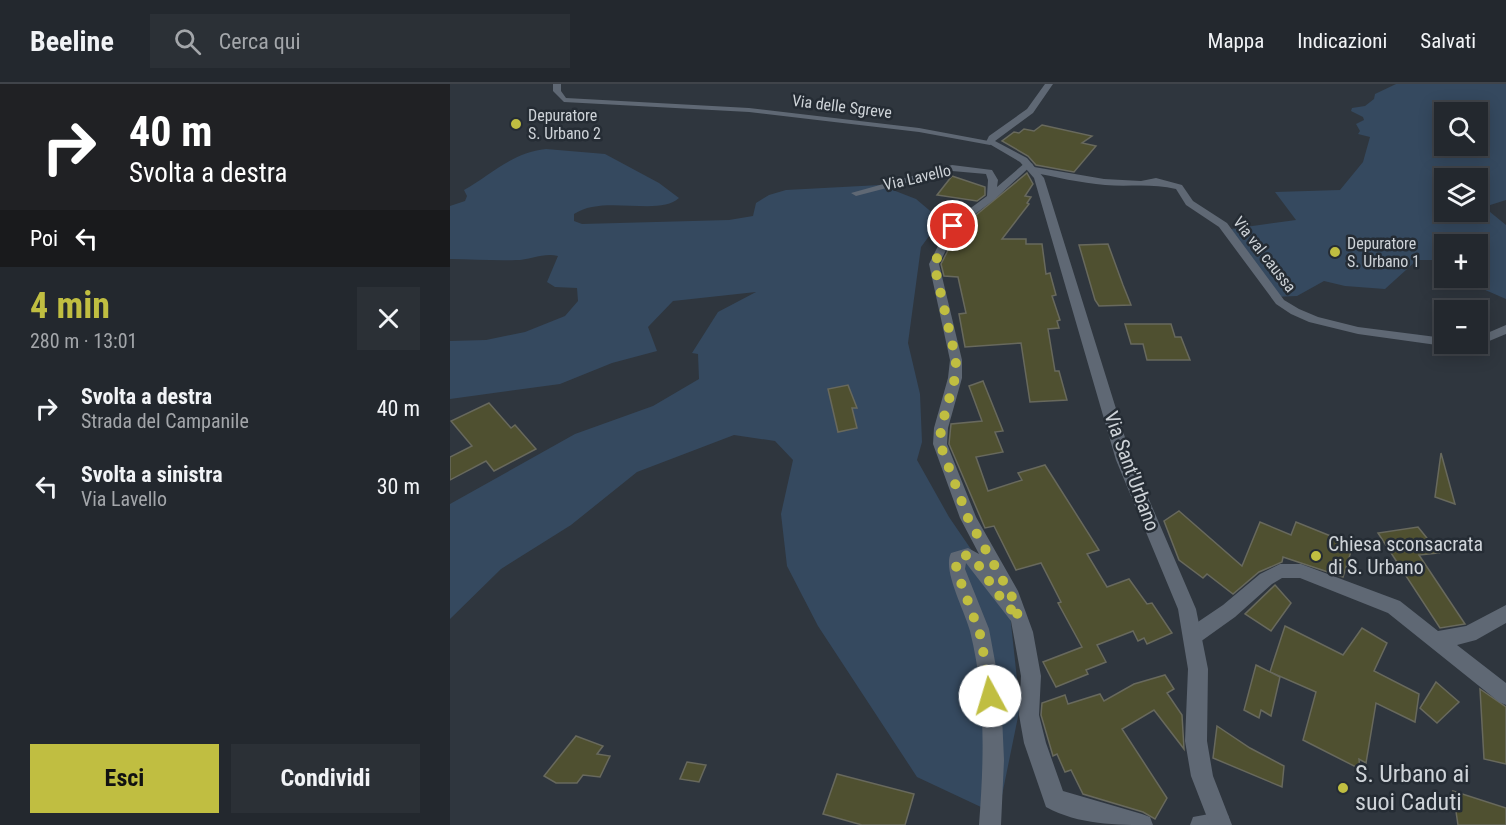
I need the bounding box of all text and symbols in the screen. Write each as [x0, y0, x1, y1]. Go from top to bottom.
search box [150, 14, 570, 68]
text: Beeline [30, 25, 114, 58]
icon: search [171, 25, 204, 58]
text: Cerca qui [219, 29, 301, 54]
text: Mappa [1208, 29, 1264, 53]
text: Indicazioni [1297, 29, 1387, 53]
text: Salvati [1420, 29, 1476, 53]
street label: Via delle Sgreve [791, 91, 893, 122]
map controls [1434, 102, 1488, 354]
button: search [1434, 102, 1488, 156]
place label: Depuratore S. Urbano 2 [528, 106, 601, 143]
text: 40 m [129, 107, 212, 156]
icon: right [30, 108, 108, 186]
marker: Depuratore S. Urbano 2 [509, 117, 523, 131]
text: Svolta a destra [129, 157, 287, 189]
street label: Via Lavello [881, 160, 953, 194]
button: layers [1434, 168, 1488, 222]
pin [927, 200, 978, 251]
icon: arrive [936, 209, 969, 242]
street label: Via val caussa [1229, 213, 1300, 296]
icon: left [70, 222, 103, 255]
text: Poi [30, 226, 58, 251]
place label: Depuratore S. Urbano 1 [1347, 234, 1420, 271]
button: + [1434, 234, 1488, 288]
marker: Depuratore S. Urbano 1 [1328, 245, 1342, 259]
text: 4 min [30, 285, 110, 327]
button: close [357, 287, 420, 350]
button: − [1434, 300, 1488, 354]
text: 280 m · 13:01 [30, 329, 137, 353]
text: Svolta a destra [81, 384, 212, 409]
icon: right [30, 392, 63, 425]
text: 40 m [377, 396, 420, 421]
street label: Via Sant'Urbano [1099, 408, 1165, 534]
text: Strada del Campanile [81, 409, 249, 433]
text: Svolta a sinistra [81, 462, 223, 487]
icon: left [30, 470, 63, 503]
text: 30 m [377, 474, 420, 499]
text: Via Lavello [81, 487, 167, 511]
place label: Chiesa sconsacrata di S. Urbano [1328, 532, 1483, 579]
marker: Chiesa sconsacrata di S. Urbano [1309, 549, 1323, 563]
position arrow [958, 664, 1022, 728]
button: Esci [30, 744, 219, 813]
button: Condividi [231, 744, 420, 813]
place label: S. Urbano ai suoi Caduti [1355, 760, 1470, 816]
marker: S. Urbano ai suoi Caduti [1336, 781, 1350, 795]

